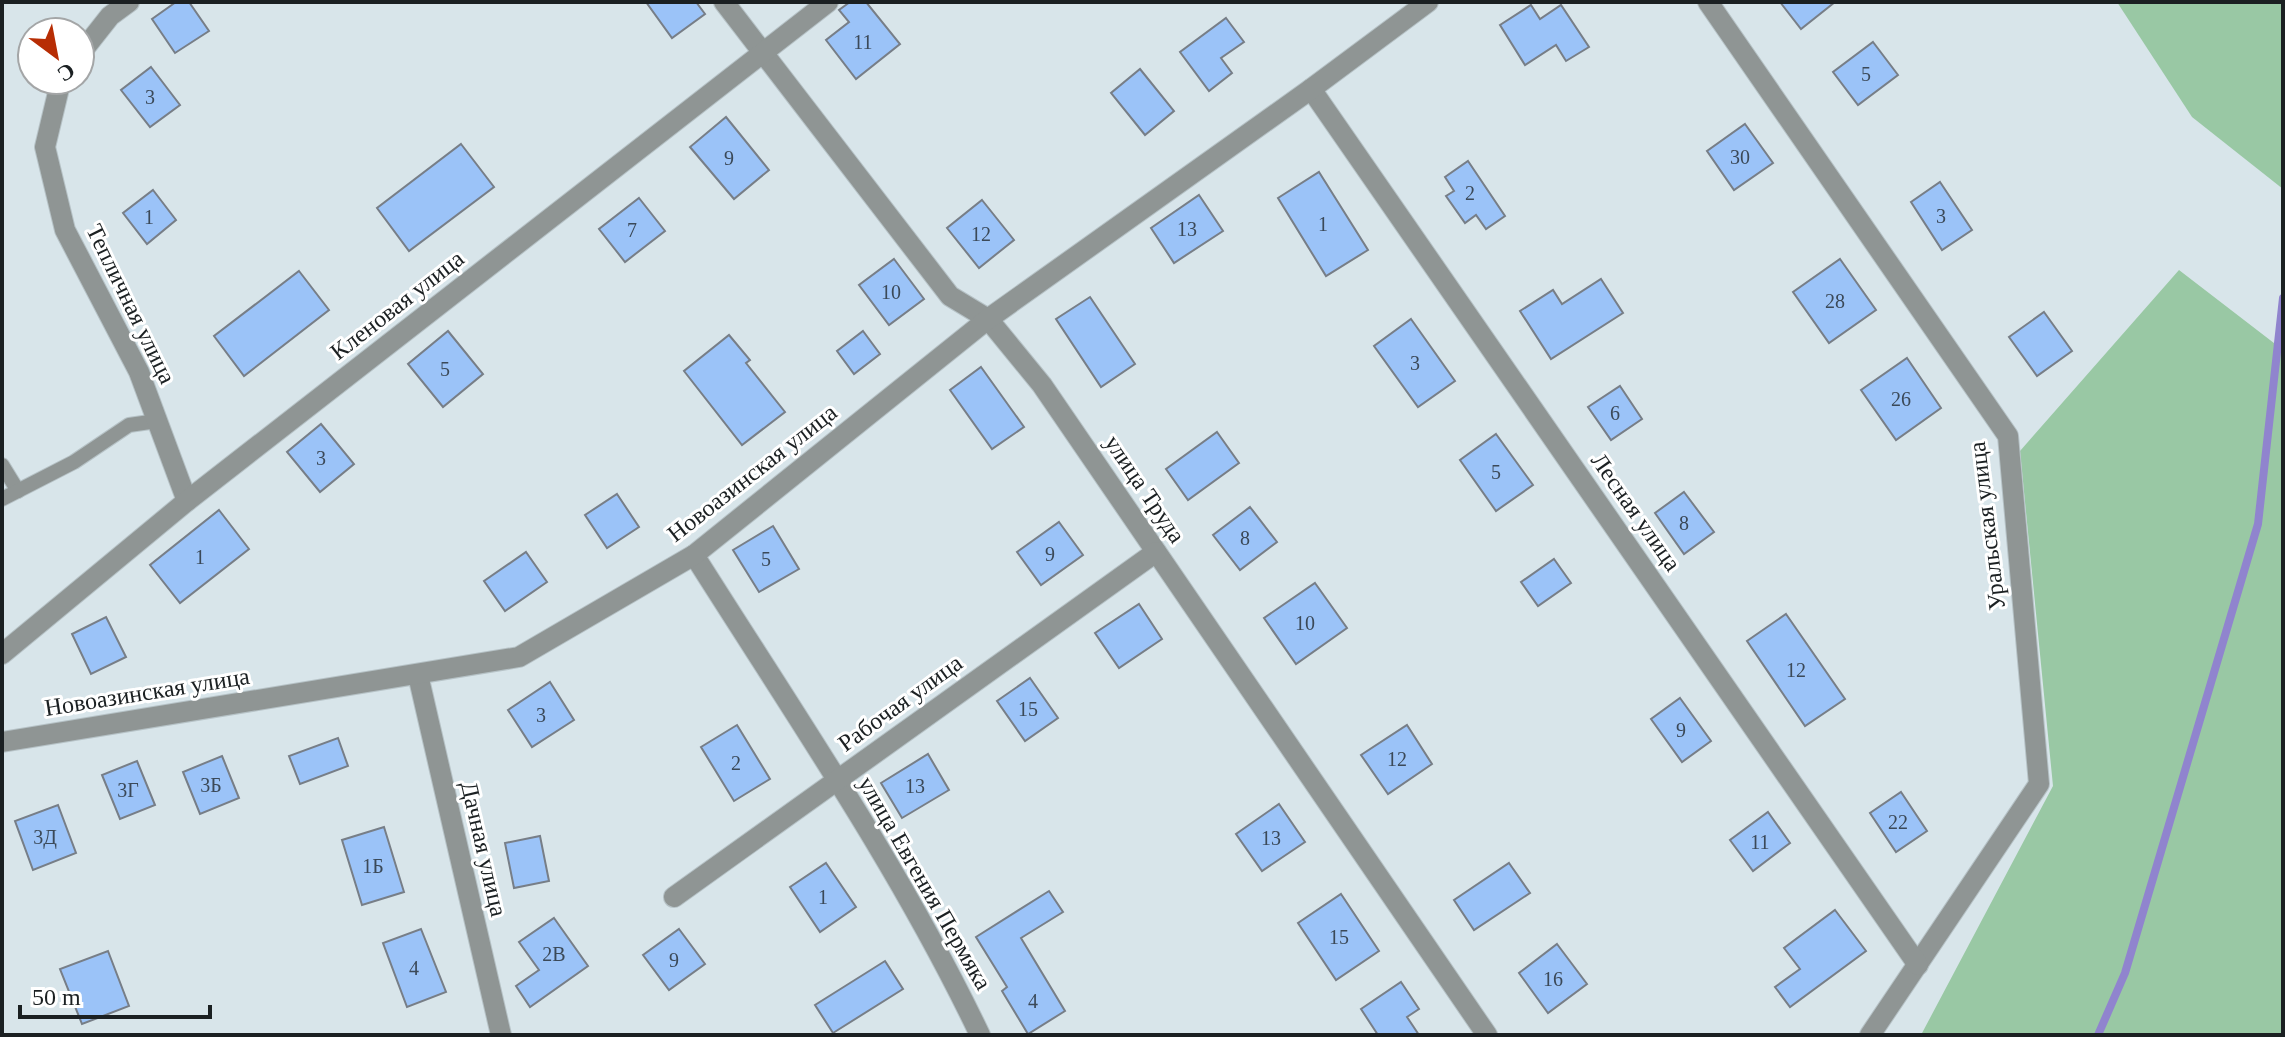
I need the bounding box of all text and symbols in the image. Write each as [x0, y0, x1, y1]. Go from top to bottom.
north arrow [16, 16, 96, 96]
house number: 11 [853, 31, 873, 53]
text: С [53, 58, 80, 87]
house number: 5 [1861, 63, 1871, 85]
house number: 3 [145, 86, 155, 108]
house number: 30 [1730, 146, 1750, 168]
house number: 9 [724, 147, 734, 169]
house number: 2 [1465, 182, 1475, 204]
house number: 3 [1936, 205, 1946, 227]
house number: 1 [144, 206, 154, 228]
house number: 1 [1318, 213, 1328, 235]
house number: 13 [1177, 218, 1197, 240]
house number: 7 [627, 219, 637, 241]
street label: Тепличная улица [81, 220, 181, 388]
house number: 12 [971, 223, 991, 245]
street label: Кленовая улица [325, 245, 469, 365]
house number: 10 [881, 281, 901, 303]
house number: 28 [1825, 290, 1845, 312]
house number: 3 [1410, 352, 1420, 374]
house number: 5 [440, 358, 450, 380]
house number: 26 [1891, 388, 1911, 410]
street label: Новоазинская улица [662, 399, 842, 547]
house number: 6 [1610, 402, 1620, 424]
street label: улица Труда [1100, 430, 1191, 548]
street label: Уральская улица [1964, 440, 2010, 612]
house number: 3 [316, 447, 326, 469]
street label: Лесная улица [1586, 448, 1686, 576]
house number: 5 [1491, 461, 1501, 483]
house number: 8 [1679, 512, 1689, 534]
house number: 8 [1240, 527, 1250, 549]
house number: 9 [1045, 543, 1055, 565]
house number: 1 [195, 546, 205, 568]
house number: 5 [761, 548, 771, 570]
house number: 10 [1295, 612, 1315, 634]
street label: Рабочая улица [833, 649, 967, 757]
house number: 12 [1786, 659, 1806, 681]
street label: Новоазинская улица [43, 663, 252, 721]
house number: 15 [1018, 698, 1038, 720]
house number: 3 [536, 704, 546, 726]
house number: 9 [1676, 719, 1686, 741]
house number: 12 [1387, 748, 1407, 770]
house number: 2 [731, 752, 741, 774]
street label: улица Евгения Пермяка [853, 772, 997, 995]
house number: 3Б [200, 774, 222, 796]
house number: 13 [905, 775, 925, 797]
house number: 3Г [117, 779, 139, 801]
street label: Дачная улица [456, 779, 512, 919]
house number: 22 [1888, 811, 1908, 833]
house number: 3Д [33, 826, 57, 849]
house number: 13 [1261, 827, 1281, 849]
house number: 11 [1750, 831, 1770, 853]
house number: 1Б [362, 855, 384, 877]
house number: 1 [818, 886, 828, 908]
house number: 15 [1329, 926, 1349, 948]
house number: 2В [542, 943, 566, 965]
house number: 9 [669, 949, 679, 971]
house number: 4 [409, 957, 419, 979]
house number: 16 [1543, 968, 1563, 990]
scale bar [20, 969, 210, 1019]
text: 50 m [32, 984, 81, 1010]
house number: 4 [1028, 990, 1038, 1012]

